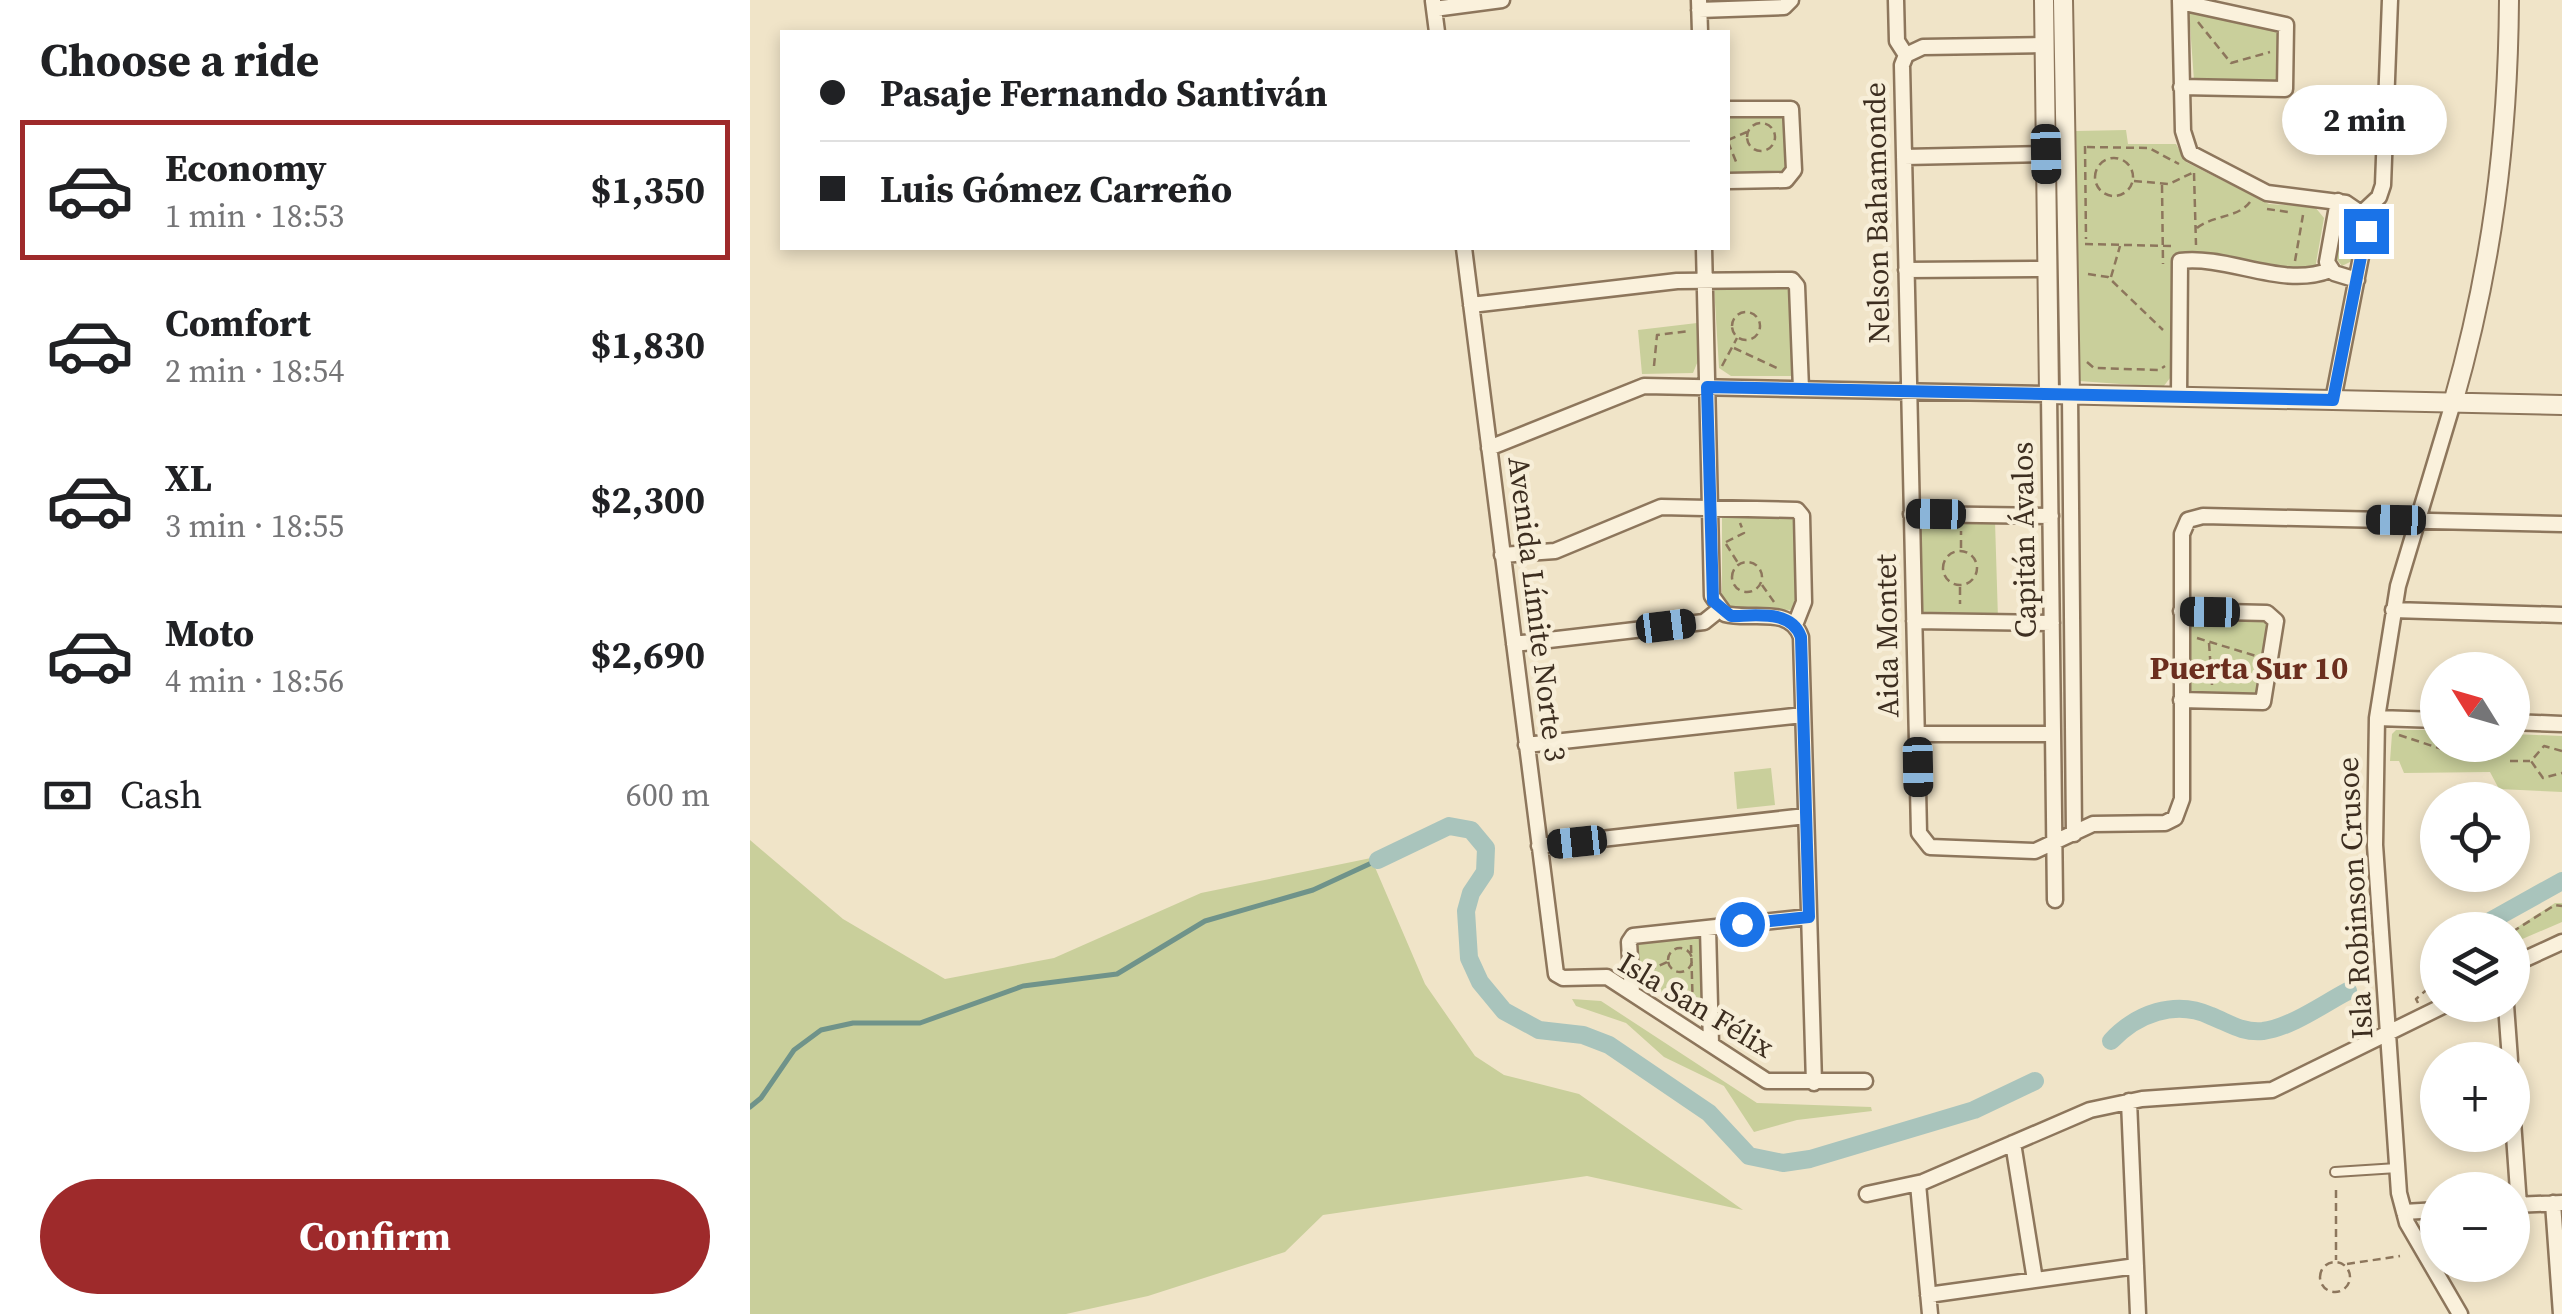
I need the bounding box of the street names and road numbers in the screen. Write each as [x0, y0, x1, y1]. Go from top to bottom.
street label: Nelson Bahamonde [1854, 82, 1899, 344]
street label: Capitán Ávalos [2001, 441, 2046, 639]
street label: Avenida Límite Norte 3 [1498, 454, 1577, 764]
street label: Aida Montet [1865, 554, 1908, 718]
street label: Isla Robinson Crusoe [2327, 756, 2382, 1040]
street label: Isla San Félix [1611, 942, 1782, 1067]

